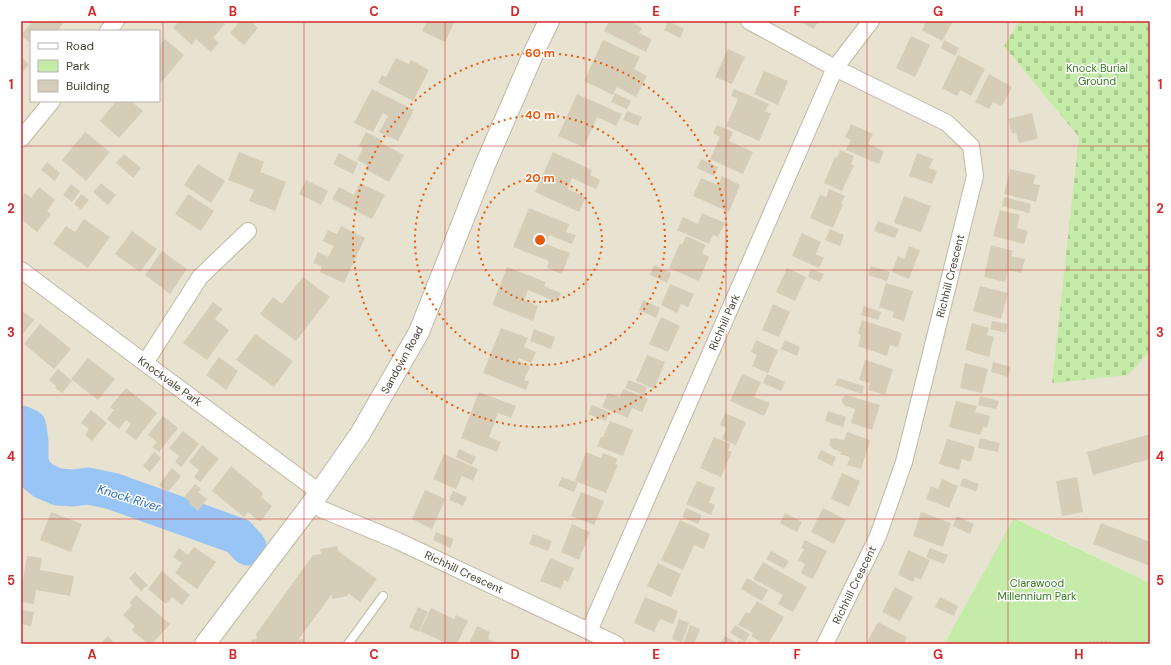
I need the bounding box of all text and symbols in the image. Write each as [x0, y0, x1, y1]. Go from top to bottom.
text: A [87, 3, 97, 20]
text: B [229, 3, 237, 20]
text: C [369, 3, 379, 20]
text: D [510, 3, 520, 20]
text: E [652, 3, 660, 20]
text: F [793, 3, 801, 20]
text: G [933, 3, 943, 20]
text: H [1074, 3, 1084, 20]
legend [30, 30, 160, 102]
text: Road [66, 38, 94, 54]
text: 60 m [525, 45, 555, 61]
text: Park [66, 58, 90, 74]
park label: Knock Burial Ground [1066, 61, 1128, 88]
text: 1 [9, 76, 13, 93]
text: 1 [1158, 76, 1162, 93]
text: Building [66, 78, 110, 94]
text: 40 m [525, 107, 555, 123]
text: 20 m [525, 170, 555, 186]
text: 2 [7, 200, 15, 217]
text: 2 [1156, 200, 1164, 217]
centre of rings [533, 233, 547, 247]
street label: Richhill Crescent [933, 233, 967, 319]
street label: Richhill Park [705, 291, 743, 352]
text: 3 [7, 324, 15, 341]
street label: Sandown Road [378, 324, 426, 396]
text: 3 [1156, 324, 1164, 341]
street label: Knockvale Park [135, 353, 205, 409]
text: 4 [7, 448, 15, 465]
text: 4 [1156, 448, 1164, 465]
water label: Knock River [96, 481, 163, 515]
street label: Richhill Crescent [829, 544, 879, 626]
street label: Richhill Crescent [422, 548, 506, 596]
text: 5 [7, 572, 15, 589]
text: 5 [1156, 572, 1164, 589]
park label: Clarawood Millennium Park [997, 576, 1077, 603]
text: A [87, 646, 97, 663]
text: B [229, 646, 237, 663]
text: C [369, 646, 379, 663]
text: D [510, 646, 520, 663]
text: E [652, 646, 660, 663]
text: F [793, 646, 801, 663]
text: G [933, 646, 943, 663]
text: H [1074, 646, 1084, 663]

